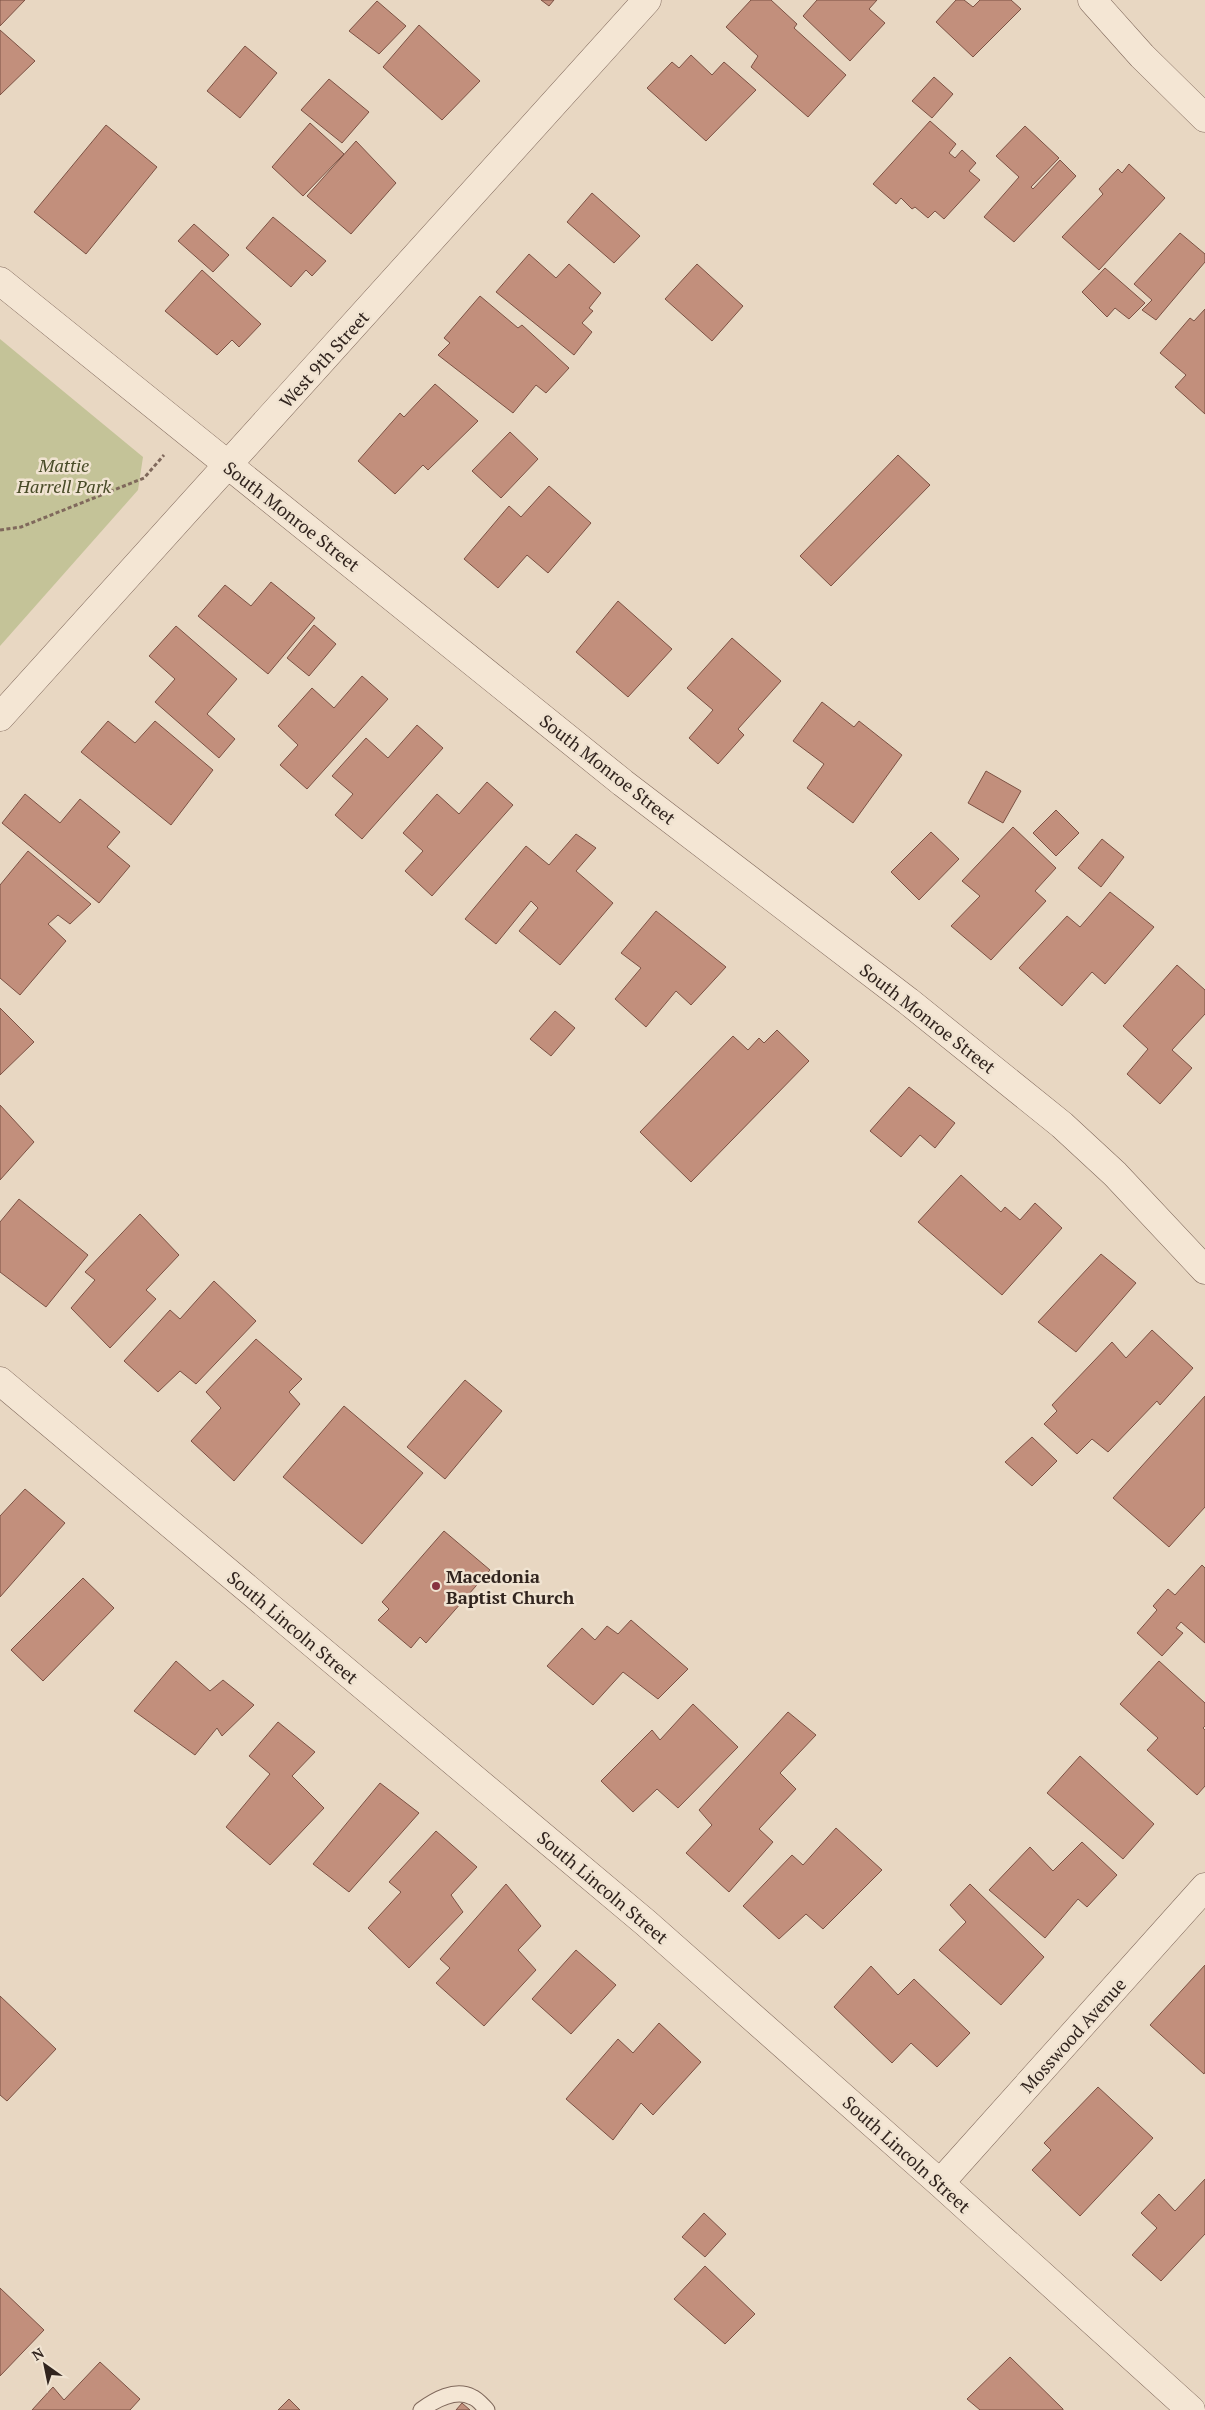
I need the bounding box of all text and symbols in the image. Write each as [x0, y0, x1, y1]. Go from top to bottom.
street label: West 9th Street [274, 305, 374, 413]
park label: Mattie Harrell Park [16, 453, 112, 498]
street label: South Monroe Street [219, 455, 365, 577]
street label: South Monroe Street [535, 708, 681, 830]
street label: South Monroe Street [855, 957, 1001, 1079]
place label: Macedonia Baptist Church [446, 1564, 575, 1609]
street label: South Lincoln Street [222, 1565, 364, 1689]
marker: Macedonia Baptist Church [430, 1580, 442, 1592]
street label: South Lincoln Street [532, 1825, 674, 1949]
street label: Mosswood Avenue [1015, 1972, 1131, 2098]
street label: South Lincoln Street [838, 2090, 976, 2218]
north arrow [20, 2340, 70, 2390]
text: N [28, 2343, 48, 2365]

